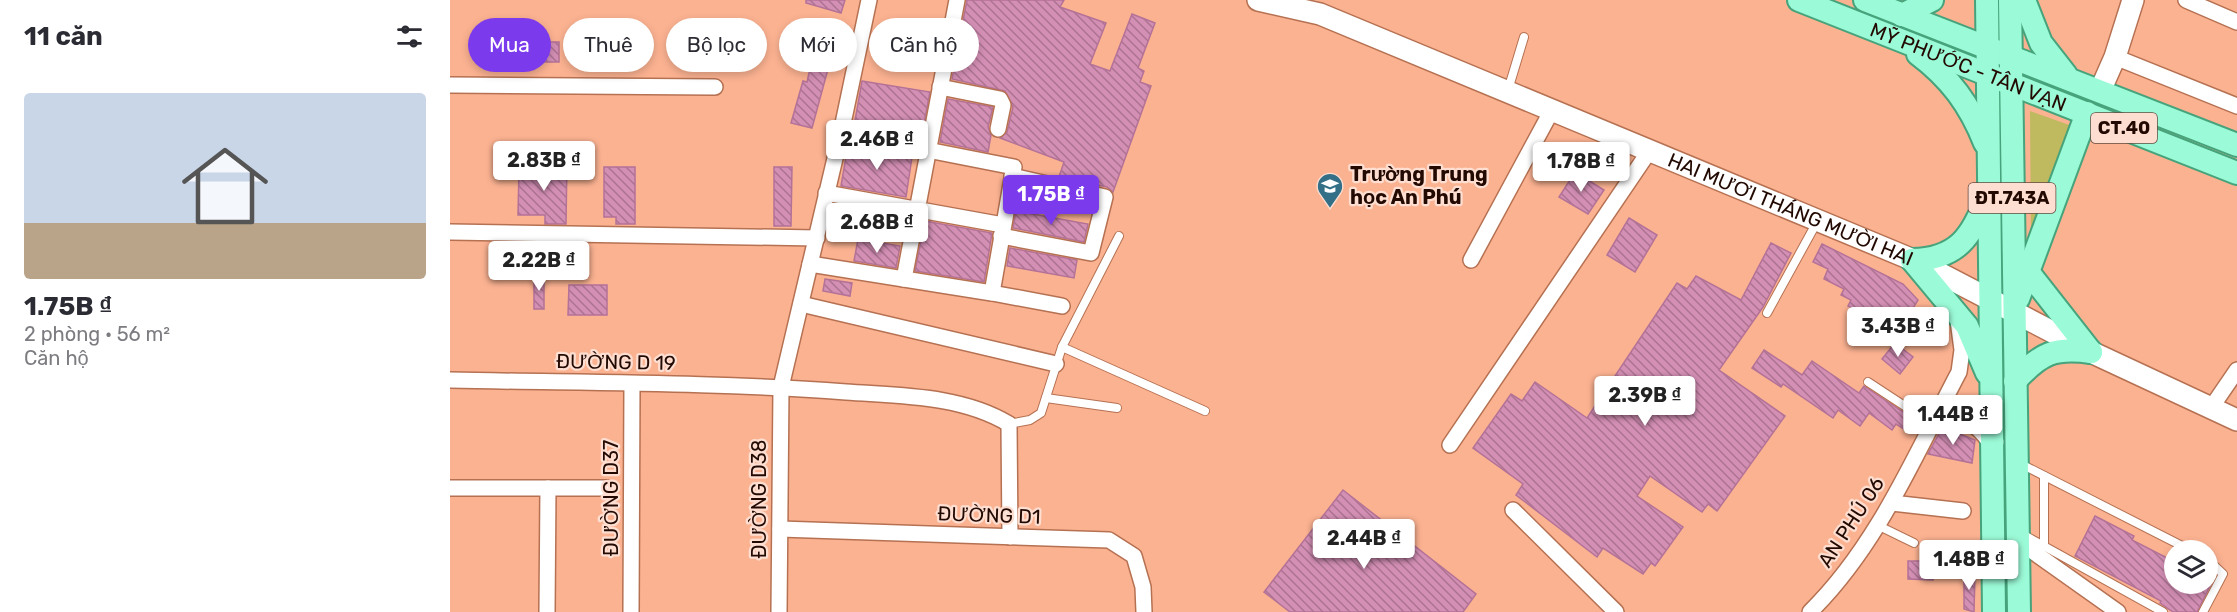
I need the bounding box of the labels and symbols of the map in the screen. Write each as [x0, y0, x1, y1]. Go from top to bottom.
street label: MỸ PHƯỚC - TÂN VẠN [1867, 17, 2070, 116]
road number: CT.40 [2091, 113, 2157, 143]
pin: 2.46B ₫ [822, 120, 932, 171]
pin: 2.83B ₫ [489, 141, 599, 192]
pin: 1.78B ₫ [1526, 142, 1636, 193]
street label: HAI MƯƠI THÁNG MƯỜI HAI [1664, 148, 1917, 271]
place label: Trường Trung học An Phú [1350, 162, 1488, 209]
school or university icon: Trường Trung học An Phú [1315, 171, 1345, 209]
pin: 1.75B ₫ [996, 175, 1106, 226]
road number: ĐT.743A [1968, 183, 2056, 213]
pin: 2.68B ₫ [822, 203, 932, 254]
pin: 2.22B ₫ [484, 241, 594, 292]
pin: 3.43B ₫ [1843, 307, 1953, 358]
street label: ĐƯỜNG D 19 [556, 349, 676, 375]
pin: 2.39B ₫ [1590, 376, 1700, 427]
pin: 1.44B ₫ [1898, 395, 2008, 446]
street label: ĐƯỜNG D38 [747, 439, 771, 559]
street label: ĐƯỜNG D37 [599, 440, 623, 556]
street label: AN PHÚ 06 [1813, 472, 1889, 572]
street label: ĐƯỜNG D1 [937, 501, 1041, 529]
pin: 2.44B ₫ [1309, 519, 1419, 570]
pin: 1.48B ₫ [1914, 540, 2024, 591]

